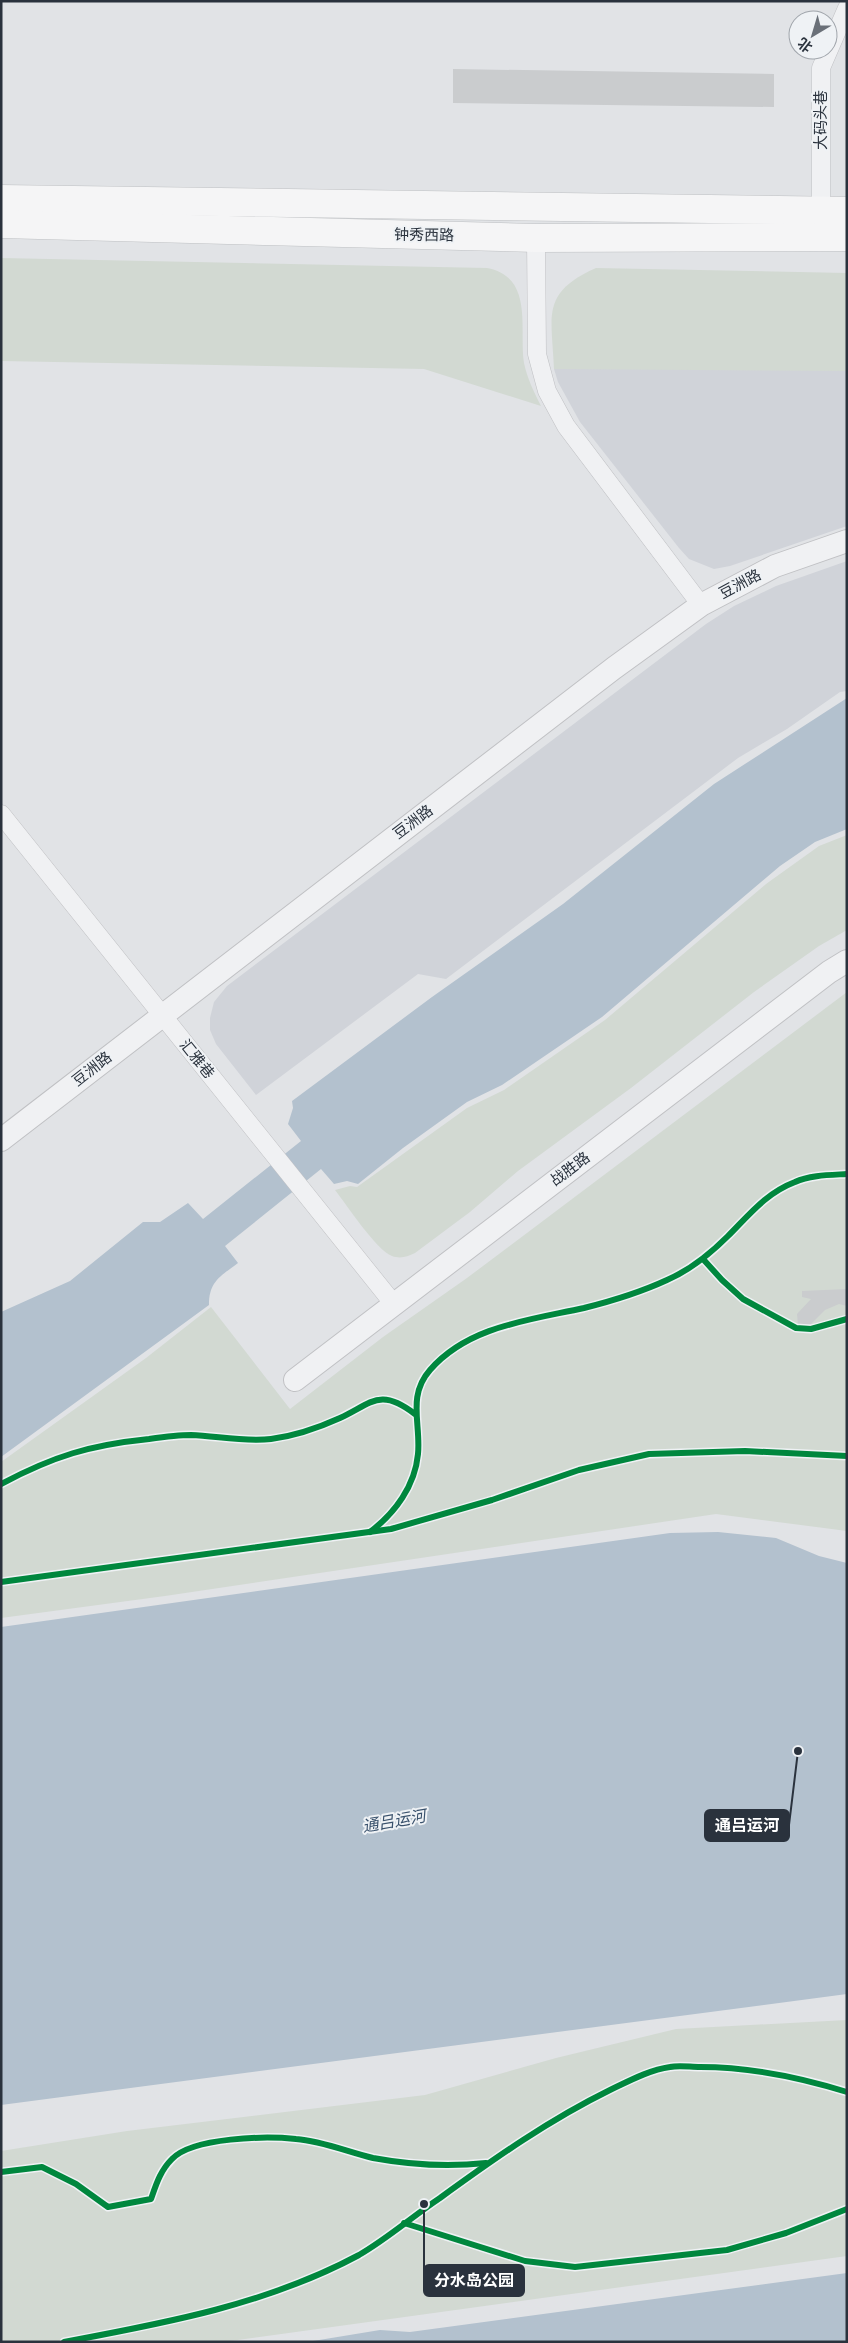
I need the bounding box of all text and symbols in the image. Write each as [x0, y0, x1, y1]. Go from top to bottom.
north arrow [788, 10, 838, 60]
text: 北 [795, 34, 816, 56]
street label: 大码头巷 [812, 90, 830, 150]
street label: 钟秀西路 [394, 225, 454, 245]
street label: 豆洲路 [716, 565, 764, 603]
street label: 豆洲路 [390, 801, 436, 843]
street label: 汇雅巷 [176, 1036, 218, 1082]
street label: 豆洲路 [69, 1048, 115, 1090]
street label: 战胜路 [547, 1148, 593, 1190]
water label: 通吕运河 [361, 1806, 430, 1836]
callout: 通吕运河 [705, 1810, 789, 1841]
text: 通吕运河 [715, 1816, 779, 1835]
callout: 分水岛公园 [424, 2265, 524, 2296]
text: 分水岛公园 [434, 2271, 514, 2290]

